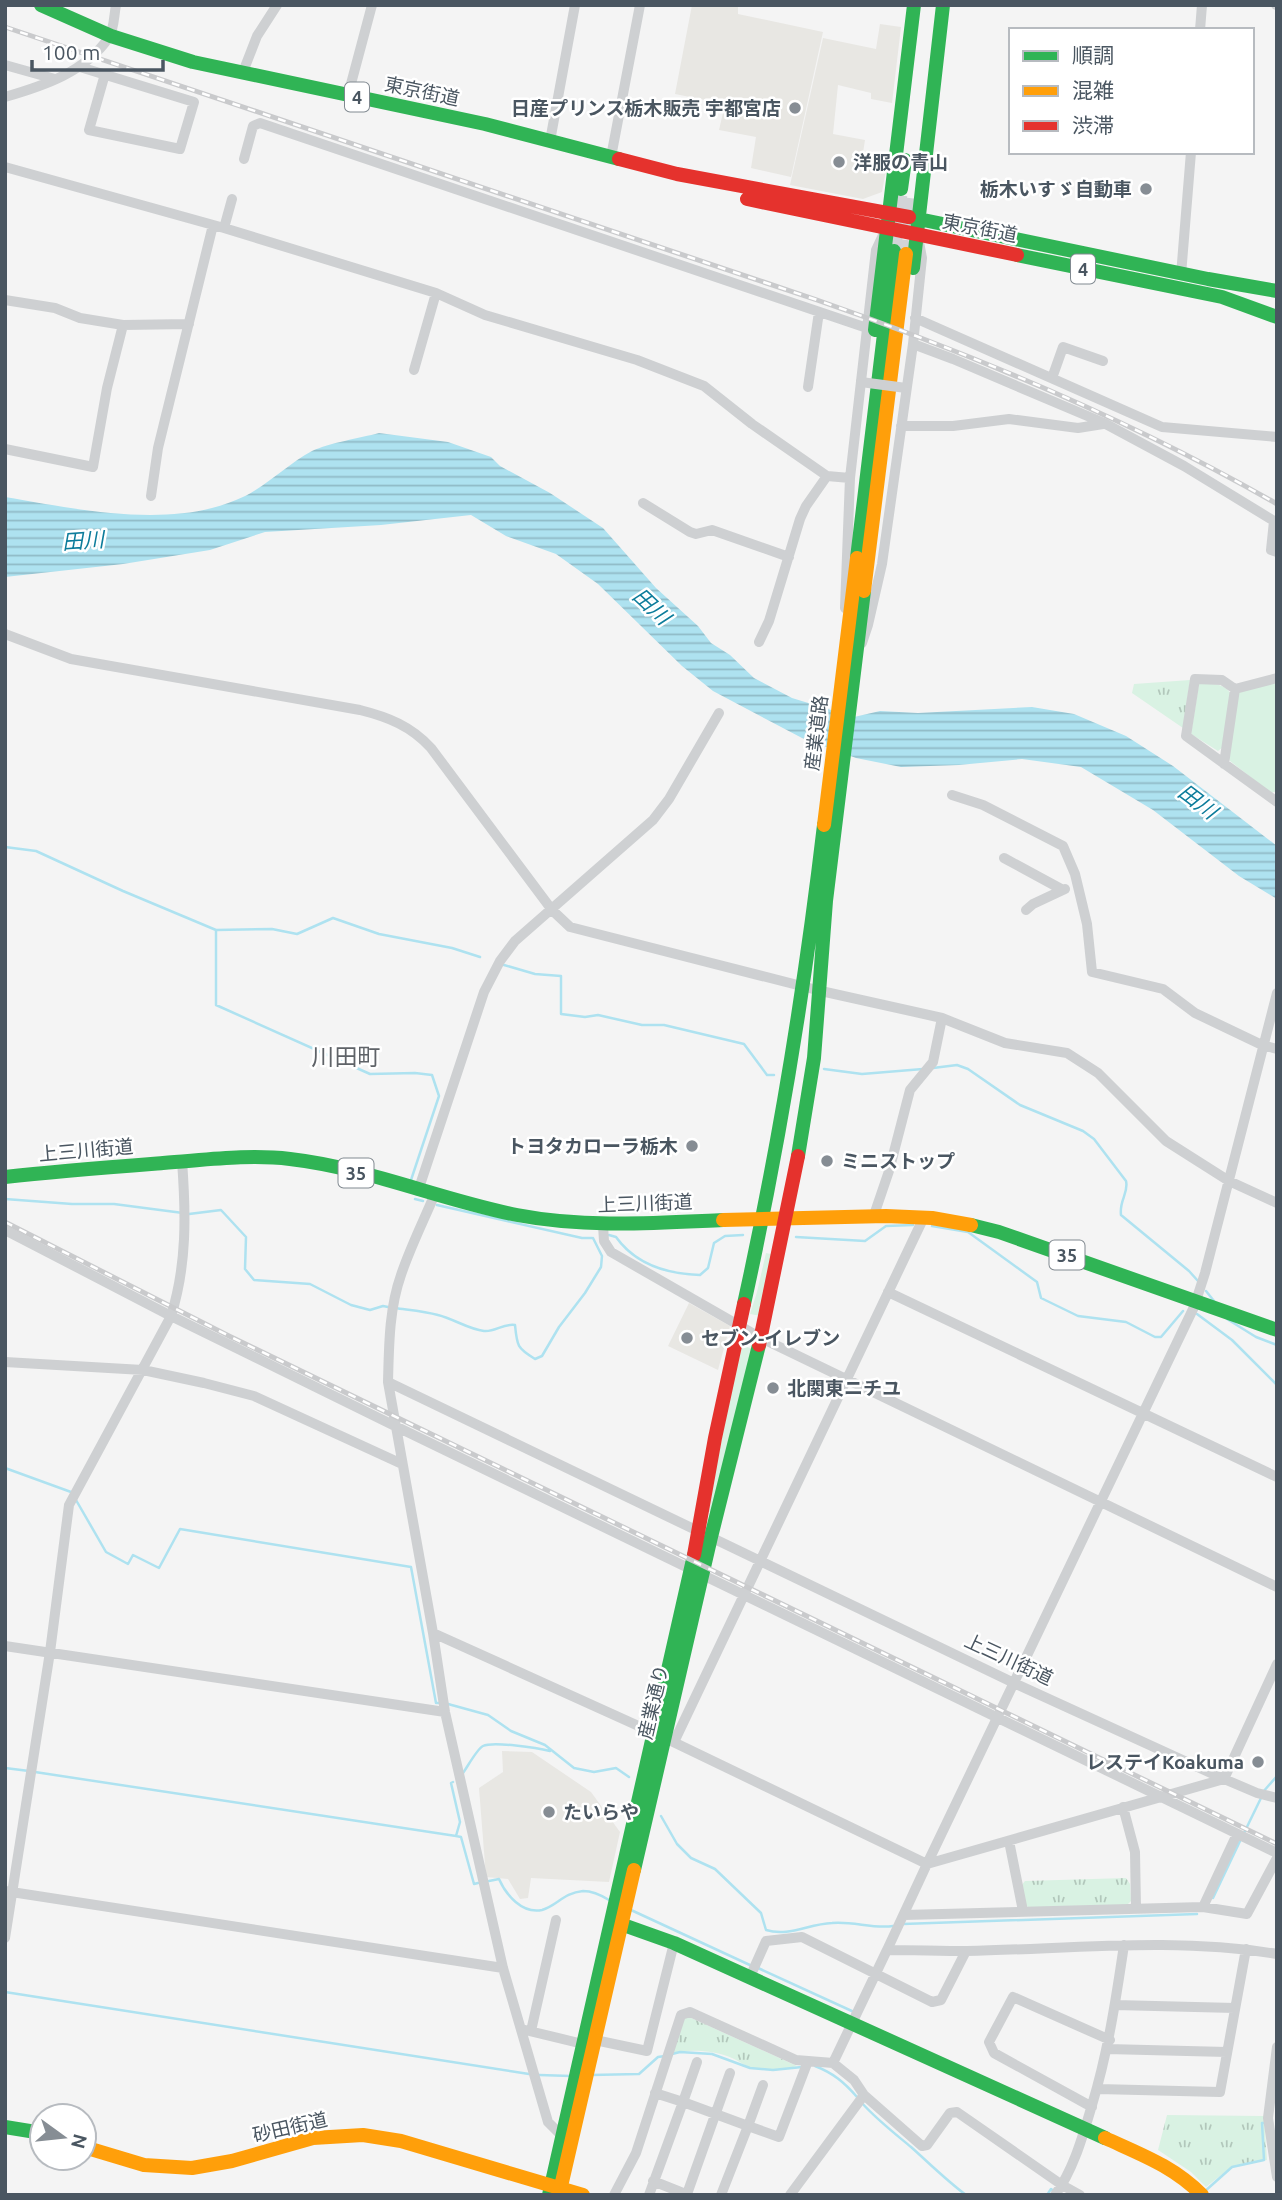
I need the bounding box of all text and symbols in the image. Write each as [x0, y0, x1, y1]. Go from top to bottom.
scale bar [32, 28, 163, 72]
legend [1009, 28, 1254, 154]
text: 100 m [42, 40, 100, 64]
text: 順調 [1072, 43, 1114, 67]
street label: 東京街道 [383, 72, 461, 110]
text: 混雑 [1072, 78, 1114, 102]
road number: 4 [345, 82, 369, 112]
place label: 日産プリンス栃木販売 宇都宮店 [511, 97, 781, 119]
marker: 日産プリンス栃木販売 宇都宮店 [787, 100, 803, 116]
text: 渋滞 [1072, 113, 1114, 137]
place label: 洋服の青山 [853, 151, 948, 173]
marker: 洋服の青山 [831, 154, 847, 170]
place label: 栃木いすゞ自動車 [980, 178, 1132, 200]
marker: 栃木いすゞ自動車 [1138, 181, 1154, 197]
street label: 東京街道 [941, 210, 1019, 246]
road number: 4 [1071, 255, 1095, 284]
water label: 田川 [61, 526, 107, 553]
water label: 田川 [628, 583, 677, 630]
street label: 産業道路 [800, 694, 832, 772]
water label: 田川 [1174, 779, 1224, 824]
district label: 川田町 [312, 1044, 381, 1069]
street label: 上三川街道 [38, 1135, 134, 1165]
place label: トヨタカローラ栃木 [507, 1135, 678, 1157]
marker: トヨタカローラ栃木 [684, 1138, 700, 1154]
place label: ミニストップ [841, 1150, 955, 1172]
marker: ミニストップ [819, 1153, 835, 1169]
road number: 35 [338, 1158, 374, 1188]
street label: 上三川街道 [597, 1190, 693, 1216]
road number: 35 [1050, 1240, 1084, 1270]
place label: セブン-イレブン [701, 1327, 840, 1349]
marker: セブン-イレブン [679, 1330, 695, 1346]
place label: 北関東ニチユ [787, 1377, 901, 1399]
marker: 北関東ニチユ [765, 1380, 781, 1396]
street label: 上三川街道 [961, 1629, 1057, 1689]
street label: 産業通り [634, 1662, 672, 1742]
place label: レステイKoakuma [1086, 1751, 1244, 1773]
marker: レステイKoakuma [1250, 1754, 1266, 1770]
place label: たいらや [563, 1801, 639, 1823]
marker: たいらや [541, 1804, 557, 1820]
north arrow [28, 2102, 98, 2172]
street label: 砂田街道 [250, 2108, 330, 2146]
text: N [67, 2132, 92, 2151]

